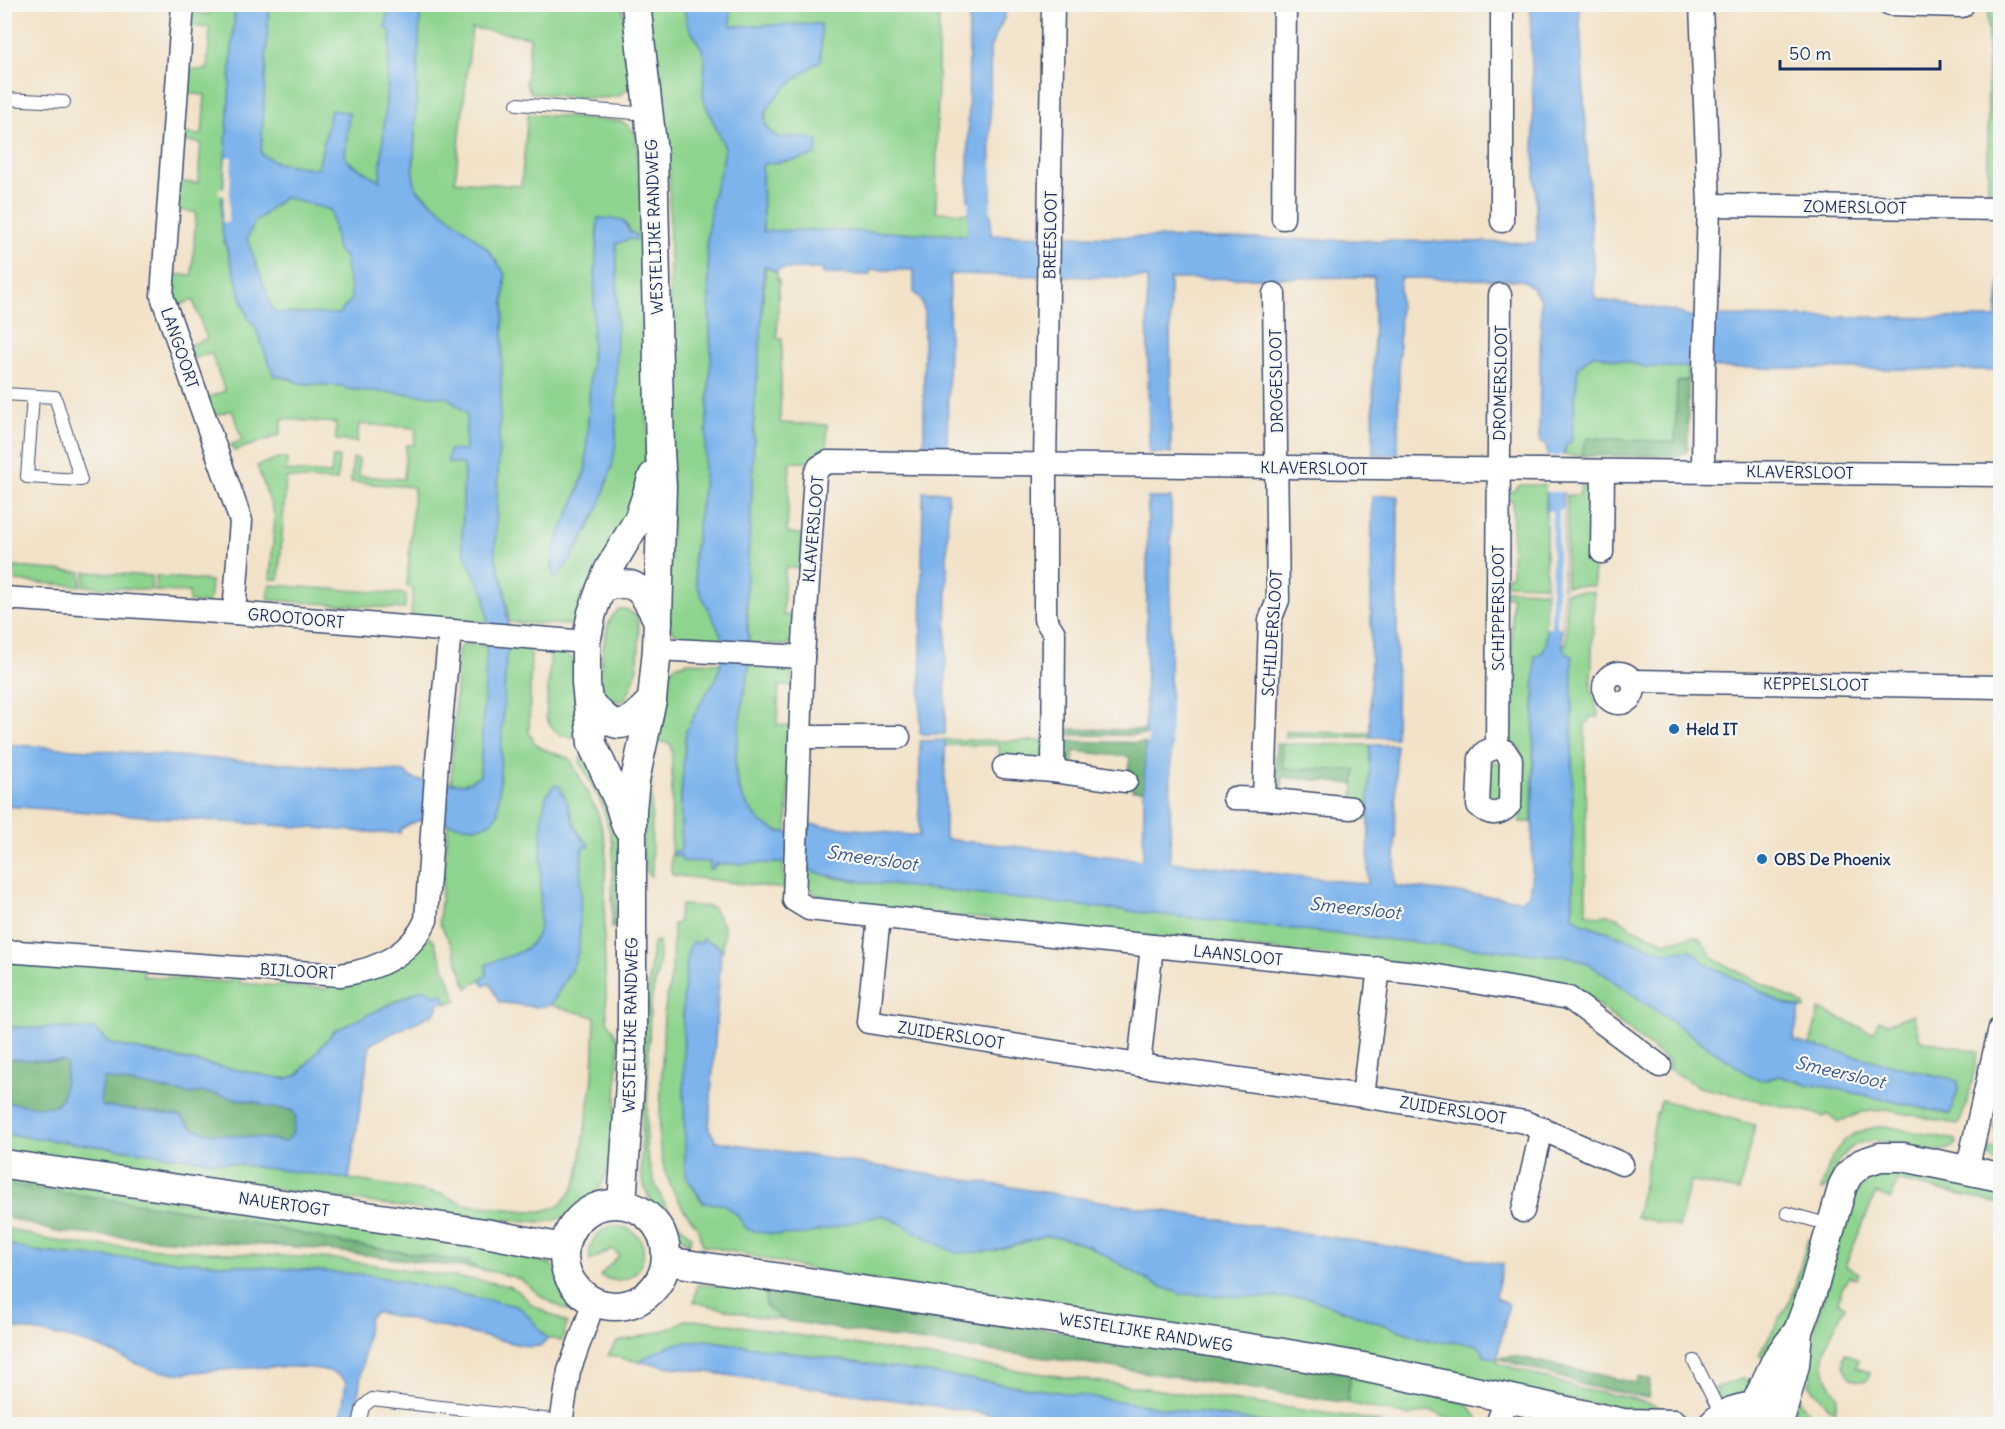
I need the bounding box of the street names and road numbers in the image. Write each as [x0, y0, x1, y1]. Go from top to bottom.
street label: WESTELIJKE RANDWEG [641, 139, 667, 315]
street label: BREESLOOT [1039, 190, 1061, 280]
street label: ZOMERSLOOT [1803, 196, 1907, 218]
street label: LANGOORT [157, 305, 203, 391]
street label: DROMERSLOOT [1489, 325, 1511, 441]
street label: DROGESLOOT [1265, 329, 1287, 433]
street label: KLAVERSLOOT [1260, 457, 1368, 479]
street label: KLAVERSLOOT [1746, 461, 1854, 483]
street label: KLAVERSLOOT [798, 475, 828, 583]
street label: SCHIPPERSLOOT [1488, 545, 1508, 671]
street label: SCHILDERSLOOT [1258, 569, 1286, 697]
street label: GROOTOORT [247, 604, 345, 632]
street label: KEPPELSLOOT [1763, 673, 1869, 695]
street label: WESTELIJKE RANDWEG [618, 937, 642, 1113]
street label: LAANSLOOT [1192, 940, 1284, 970]
street label: BIJLOORT [259, 959, 337, 983]
street label: ZUIDERSLOOT [896, 1017, 1006, 1053]
street label: ZUIDERSLOOT [1398, 1092, 1508, 1128]
street label: NAUERTOGT [237, 1188, 331, 1220]
street label: WESTELIJKE RANDWEG [1058, 1308, 1234, 1356]

